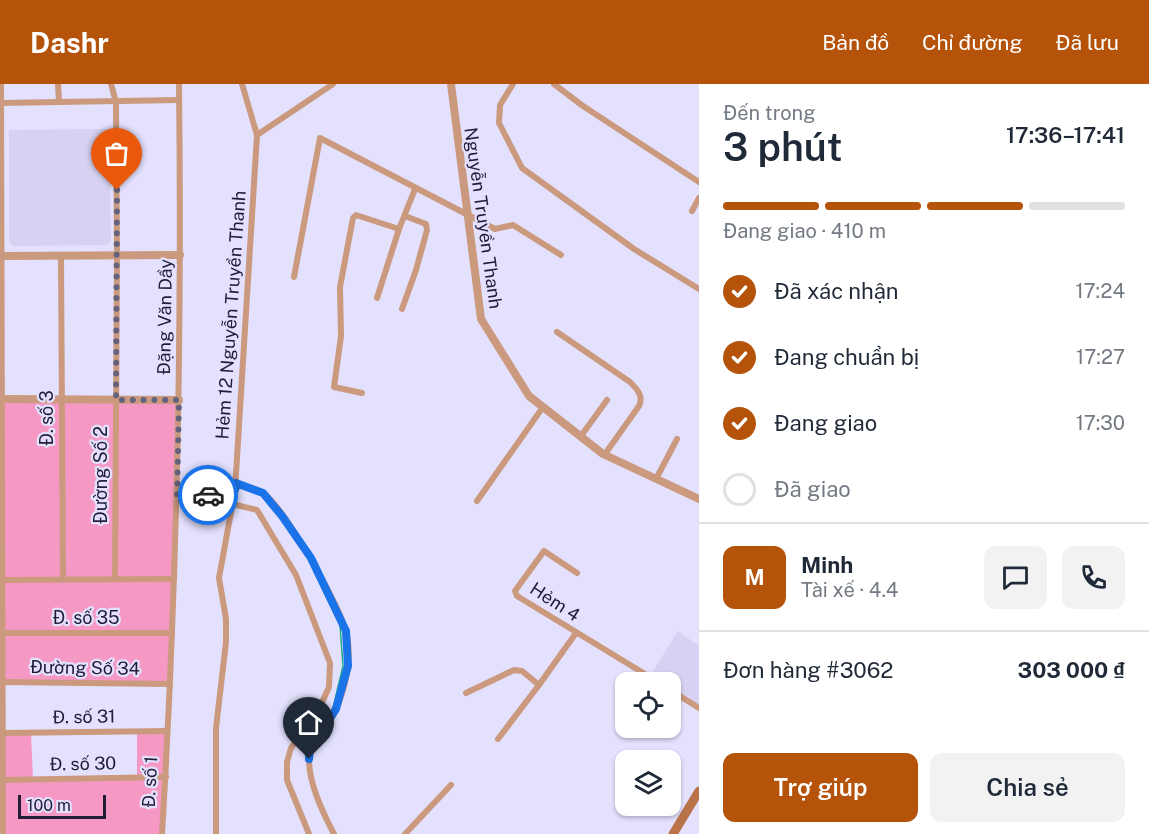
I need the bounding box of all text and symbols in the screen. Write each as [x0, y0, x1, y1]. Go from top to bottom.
text: Dashr [30, 26, 109, 59]
text: Bản đồ [822, 30, 889, 55]
text: Chỉ đường [922, 30, 1023, 55]
text: Đã lưu [1056, 30, 1119, 55]
text: Đến trong [723, 101, 816, 125]
text: 17:36–17:41 [1006, 122, 1125, 148]
text: 3 phút [723, 124, 842, 170]
street label: Nguyễn Truyền Thanh [460, 126, 507, 310]
pin [91, 128, 142, 190]
icon: bag [100, 137, 133, 170]
street label: Hẻm 12 Nguyễn Truyền Thanh [211, 190, 250, 440]
text: Đang giao · 410 m [723, 219, 886, 243]
street label: Đặng Văn Dầy [153, 258, 176, 375]
icon: check [723, 275, 756, 308]
text: Đã xác nhận [774, 278, 899, 304]
text: 17:24 [1075, 279, 1125, 303]
icon: check [723, 341, 756, 374]
text: Đang chuẩn bị [774, 344, 919, 370]
text: 17:27 [1076, 345, 1125, 369]
street label: Đ. số 3 [36, 390, 57, 446]
icon: check [723, 407, 756, 440]
text: Đang giao [774, 410, 877, 436]
text: 17:30 [1076, 411, 1125, 435]
street label: Đường Số 2 [90, 426, 111, 524]
courier [178, 465, 238, 525]
text: Đã giao [774, 476, 851, 502]
icon: car [192, 479, 225, 512]
button: chat [984, 546, 1047, 609]
button: phone [1062, 546, 1125, 609]
text: Minh [801, 552, 853, 578]
text: M [744, 564, 765, 590]
street label: Hẻm 4 [526, 578, 584, 625]
text: Tài xế · 4.4 [801, 578, 898, 602]
street label: Đ. số 35 [52, 607, 120, 628]
street label: Đường Số 34 [30, 656, 140, 679]
text: Đơn hàng #3062 [723, 657, 893, 683]
text: 303 000 ₫ [1018, 657, 1125, 683]
map controls [615, 672, 681, 816]
button: locate [615, 672, 681, 738]
pin [283, 697, 334, 759]
street label: Đ. số 31 [52, 705, 116, 728]
icon: home [292, 706, 325, 739]
button: layers [615, 750, 681, 816]
street label: Đ. số 30 [50, 752, 116, 775]
button: Trợ giúp [723, 753, 918, 822]
button: Chia sẻ [930, 753, 1125, 822]
street label: Đ. số 1 [138, 756, 161, 808]
scale bar [18, 792, 106, 820]
text: 100 m [27, 796, 71, 815]

